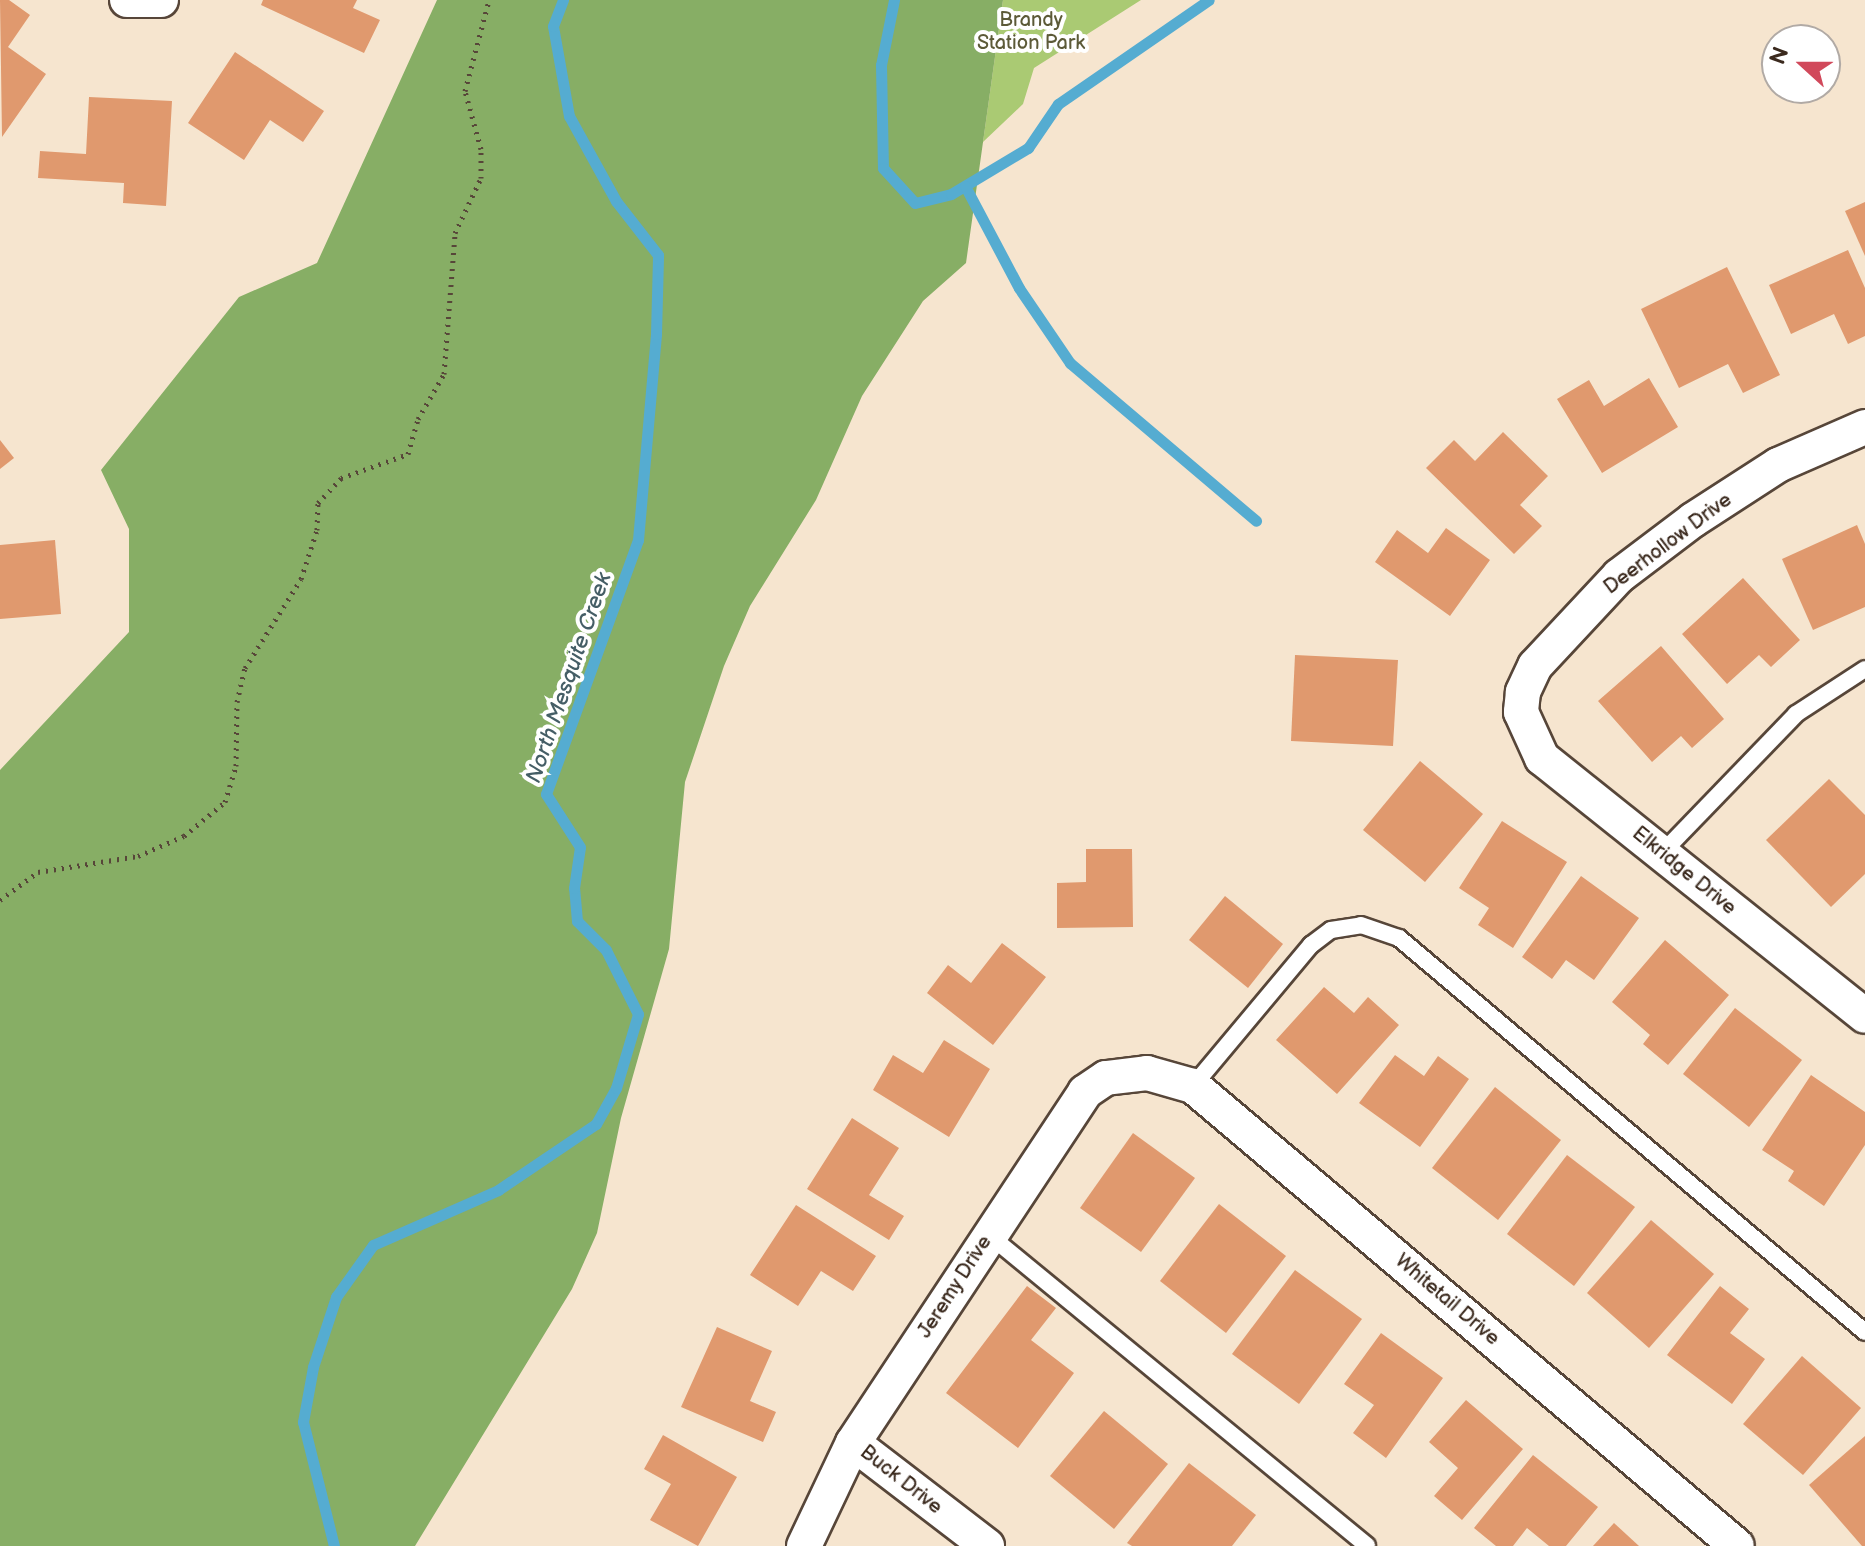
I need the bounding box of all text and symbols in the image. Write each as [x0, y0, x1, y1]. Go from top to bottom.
park label: Brandy Station Park [977, 9, 1085, 56]
north arrow [1761, 24, 1841, 104]
text: N [1764, 43, 1796, 68]
street label: Deerhollow Drive [1599, 488, 1737, 600]
water label: North Mesquite Creek [521, 569, 617, 787]
street label: Elkridge Drive [1627, 822, 1741, 920]
street label: Jeremy Drive [913, 1231, 997, 1343]
street label: Whitetail Drive [1390, 1249, 1504, 1351]
street label: Buck Drive [855, 1440, 947, 1520]

